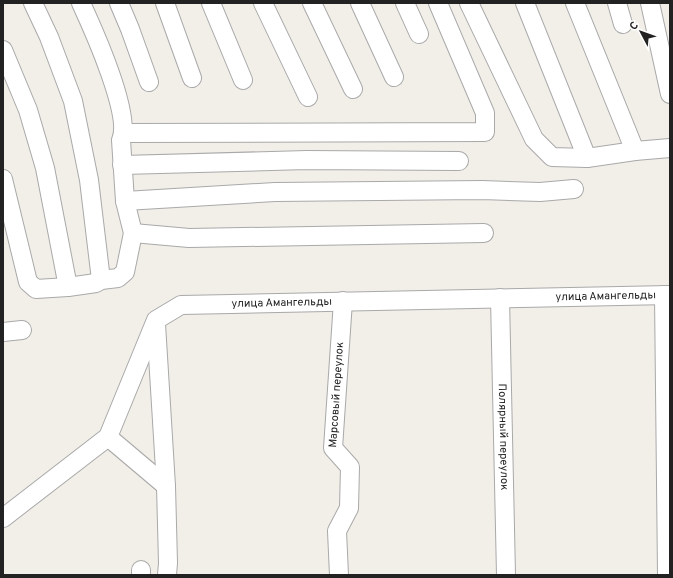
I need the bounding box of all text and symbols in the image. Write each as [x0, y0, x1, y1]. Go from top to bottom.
north arrow [621, 12, 661, 52]
text: С [627, 19, 642, 33]
street label: улица Амангельды [555, 288, 656, 304]
street label: улица Амангельды [231, 295, 332, 311]
street label: Марсовый переулок [326, 341, 347, 448]
street label: Полярный переулок [495, 383, 511, 491]

